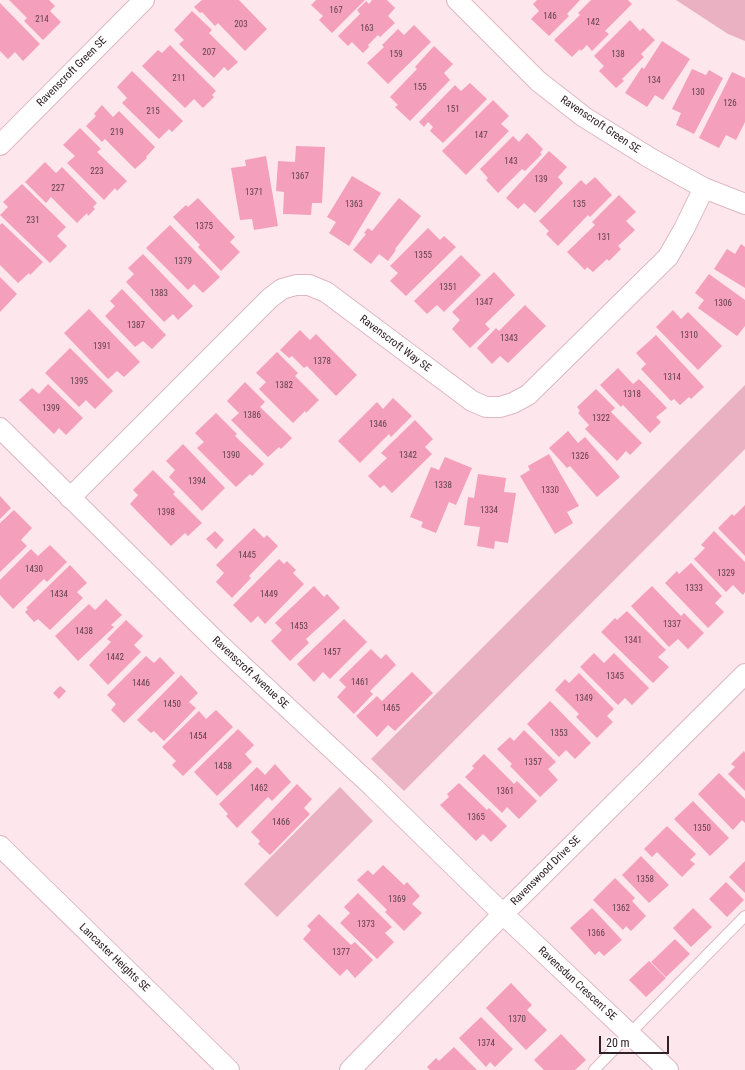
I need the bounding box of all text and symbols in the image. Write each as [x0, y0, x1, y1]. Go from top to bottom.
house number: 167 [329, 6, 343, 16]
house number: 146 [543, 12, 557, 22]
house number: 214 [35, 15, 49, 25]
house number: 142 [586, 18, 600, 28]
house number: 203 [234, 20, 248, 30]
house number: 163 [360, 24, 374, 34]
street label: Ravenscroft Green SE [34, 34, 110, 110]
house number: 207 [202, 48, 216, 58]
house number: 159 [389, 50, 403, 60]
house number: 138 [611, 50, 625, 60]
house number: 211 [172, 74, 186, 84]
house number: 134 [647, 76, 661, 86]
house number: 155 [413, 83, 427, 93]
house number: 130 [691, 88, 705, 98]
street label: Ravenscroft Green SE [558, 93, 642, 157]
house number: 126 [723, 99, 737, 109]
house number: 151 [446, 105, 460, 115]
house number: 215 [146, 107, 160, 117]
house number: 219 [110, 128, 124, 138]
house number: 147 [474, 131, 488, 141]
house number: 143 [504, 157, 518, 167]
house number: 223 [90, 167, 104, 177]
house number: 1367 [291, 172, 309, 182]
house number: 139 [534, 175, 548, 185]
house number: 227 [51, 184, 65, 194]
house number: 1371 [245, 188, 263, 198]
house number: 1363 [345, 200, 363, 210]
house number: 135 [572, 200, 586, 210]
house number: 231 [26, 216, 40, 226]
house number: 1375 [195, 222, 213, 232]
house number: 131 [597, 233, 611, 243]
house number: 1355 [414, 251, 432, 261]
house number: 1379 [174, 257, 192, 267]
house number: 1351 [439, 283, 457, 293]
house number: 1383 [150, 289, 168, 299]
house number: 1347 [475, 298, 493, 308]
house number: 1306 [714, 299, 732, 309]
street label: Ravenscroft Way SE [357, 313, 433, 375]
house number: 1387 [127, 321, 145, 331]
house number: 1310 [680, 331, 698, 341]
house number: 1343 [500, 334, 518, 344]
house number: 1391 [93, 342, 111, 352]
house number: 1378 [313, 357, 331, 367]
house number: 1314 [663, 373, 681, 383]
house number: 1395 [70, 377, 88, 387]
house number: 1382 [275, 381, 293, 391]
house number: 1318 [623, 390, 641, 400]
house number: 1399 [42, 404, 60, 414]
house number: 1386 [243, 411, 261, 421]
house number: 1322 [592, 414, 610, 424]
house number: 1346 [369, 420, 387, 430]
house number: 1390 [222, 451, 240, 461]
house number: 1342 [399, 451, 417, 461]
house number: 1326 [571, 452, 589, 462]
house number: 1394 [188, 477, 206, 487]
house number: 1338 [434, 481, 452, 491]
house number: 1330 [541, 486, 559, 496]
house number: 1334 [480, 506, 498, 516]
house number: 1398 [157, 508, 175, 518]
house number: 1445 [238, 551, 256, 561]
house number: 1430 [25, 565, 43, 575]
house number: 1329 [717, 569, 735, 579]
house number: 1333 [685, 584, 703, 594]
house number: 1434 [50, 590, 68, 600]
house number: 1449 [260, 590, 278, 600]
house number: 1337 [663, 620, 681, 630]
house number: 1453 [290, 622, 308, 632]
house number: 1438 [75, 627, 93, 637]
street label: Ravenscroft Avenue SE [209, 634, 291, 712]
house number: 1341 [624, 636, 642, 646]
house number: 1457 [323, 648, 341, 658]
house number: 1442 [106, 653, 124, 663]
house number: 1345 [606, 672, 624, 682]
house number: 1461 [351, 678, 369, 688]
house number: 1446 [132, 679, 150, 689]
house number: 1349 [575, 694, 593, 704]
house number: 1450 [163, 700, 181, 710]
house number: 1465 [382, 704, 400, 714]
house number: 1353 [550, 729, 568, 739]
house number: 1454 [189, 732, 207, 742]
house number: 1357 [524, 758, 542, 768]
house number: 1458 [214, 762, 232, 772]
house number: 1462 [250, 784, 268, 794]
house number: 1361 [496, 787, 514, 797]
house number: 1365 [467, 813, 485, 823]
house number: 1466 [272, 818, 290, 828]
house number: 1350 [693, 824, 711, 834]
street label: Ravenswood Drive SE [508, 833, 584, 909]
house number: 1358 [636, 875, 654, 885]
house number: 1369 [388, 895, 406, 905]
house number: 1362 [612, 904, 630, 914]
house number: 1373 [357, 920, 375, 930]
street label: Lancaster Heights SE [76, 921, 152, 995]
house number: 1366 [587, 929, 605, 939]
street label: Ravensdun Crescent SE [535, 944, 619, 1024]
house number: 1377 [332, 948, 350, 958]
house number: 1370 [508, 1015, 526, 1025]
scale bar [601, 1028, 671, 1054]
text: 20 m [606, 1036, 630, 1050]
house number: 1374 [477, 1039, 495, 1049]

